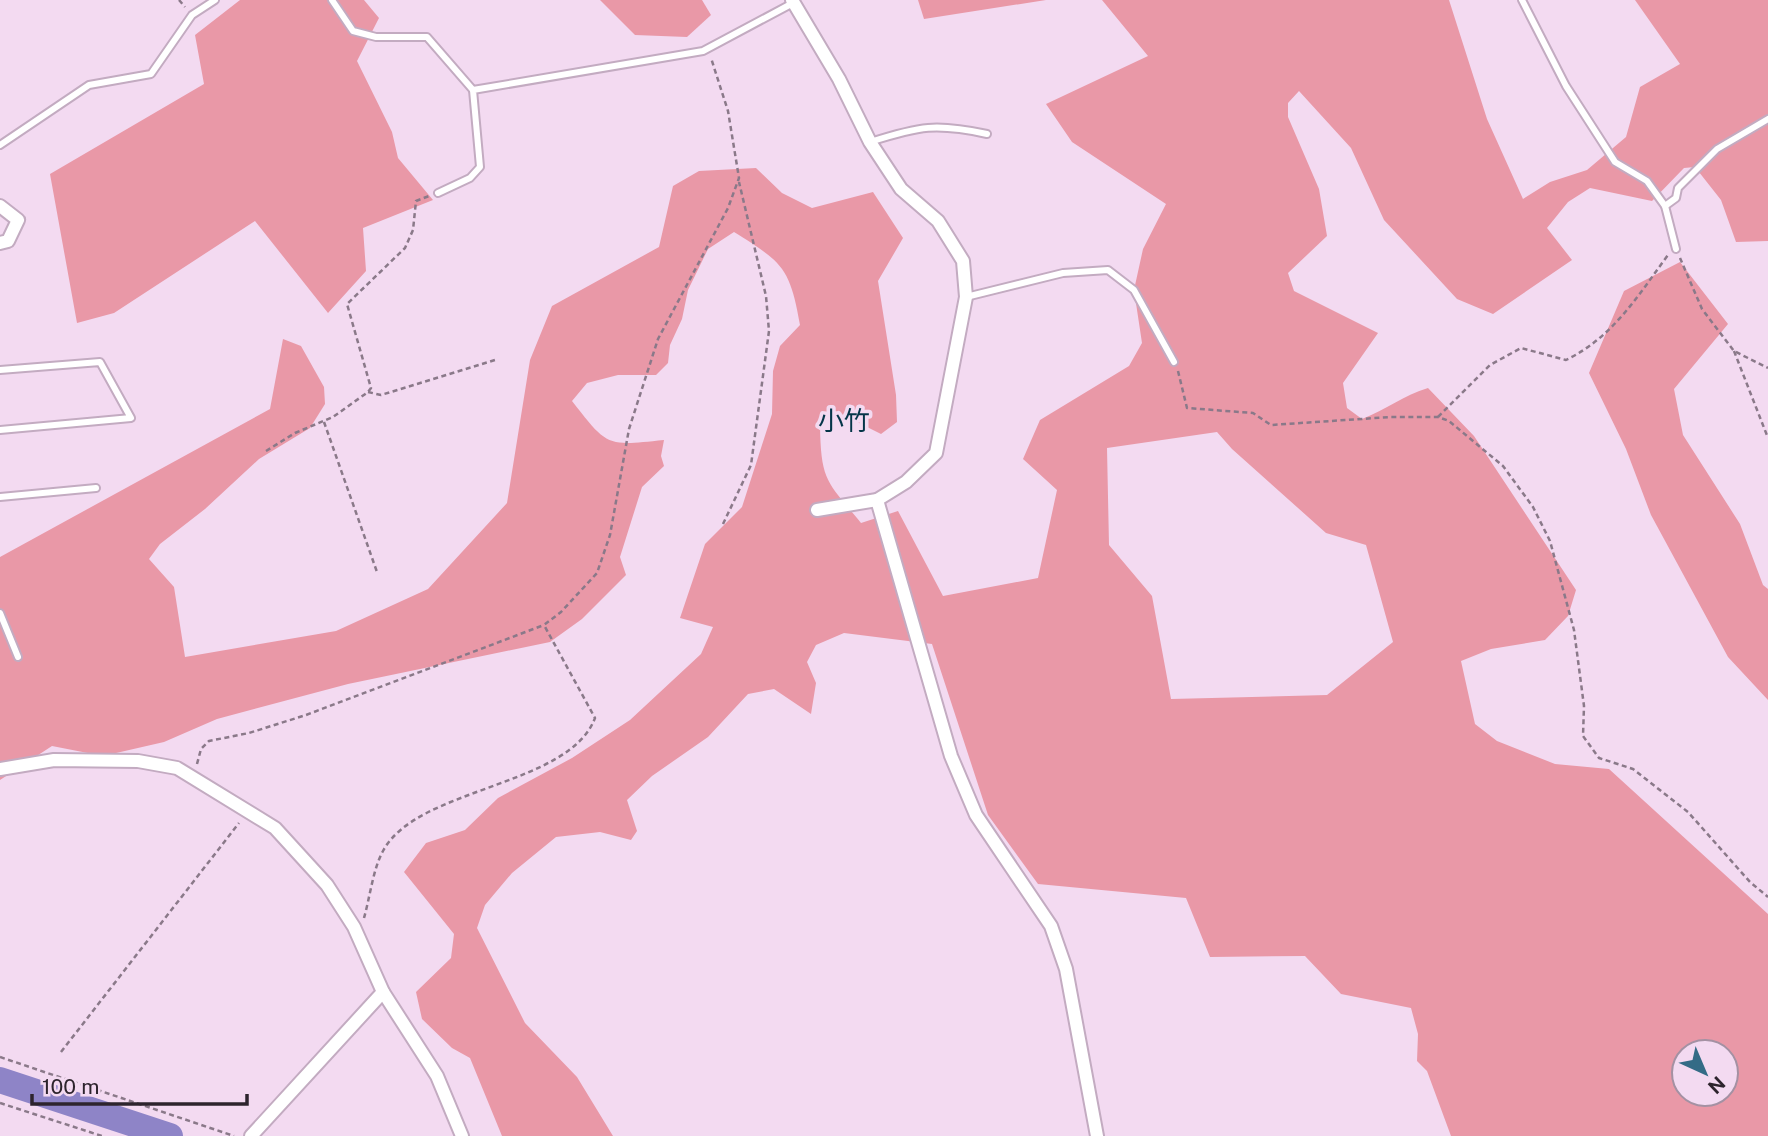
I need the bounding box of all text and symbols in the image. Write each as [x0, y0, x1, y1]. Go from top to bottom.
district label: 小竹 [818, 405, 870, 436]
north arrow [1670, 1038, 1740, 1108]
scale bar [32, 1062, 247, 1106]
text: N [1704, 1072, 1730, 1098]
text: 100 m [42, 1074, 99, 1099]

